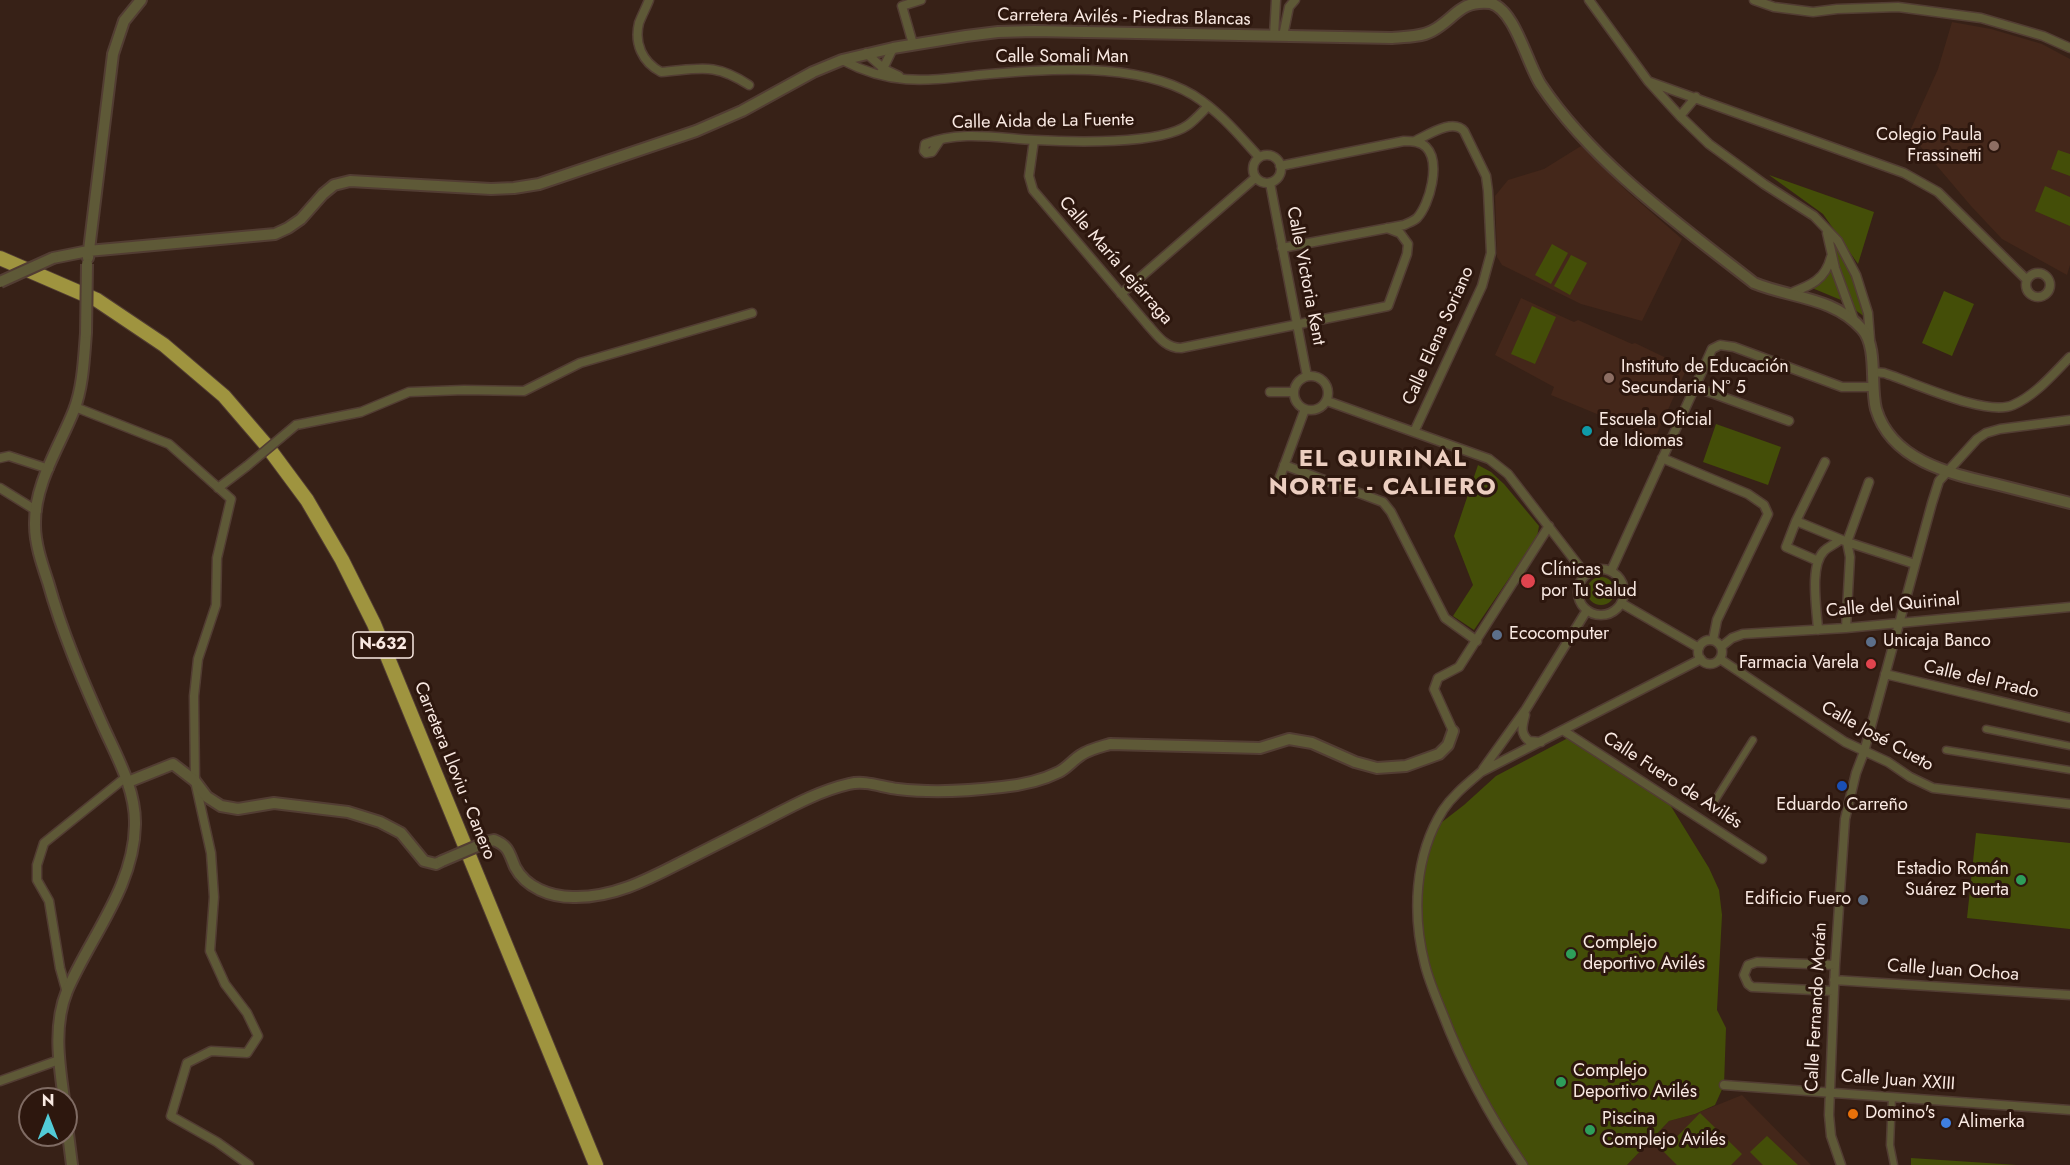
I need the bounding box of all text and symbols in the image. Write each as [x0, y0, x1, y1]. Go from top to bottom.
street label: Carretera Avilés - Piedras Blancas [997, 5, 1251, 31]
street label: Calle Somali Man [995, 47, 1129, 69]
street label: Calle Aida de La Fuente [952, 110, 1134, 134]
place label: Colegio Paula Frassinetti [1876, 125, 1982, 168]
marker: Colegio Paula Frassinetti [1987, 139, 2001, 153]
street label: Calle María Lejárraga [1054, 193, 1176, 329]
street label: Calle Victoria Kent [1281, 205, 1329, 347]
street label: Calle Elena Soriano [1399, 263, 1479, 409]
place label: Instituto de Educación Secundaria Nº 5 [1621, 357, 1789, 400]
marker: Instituto de Educación Secundaria Nº 5 [1602, 371, 1616, 385]
place label: Escuela Oficial de Idiomas [1599, 410, 1712, 452]
marker: Escuela Oficial de Idiomas [1580, 424, 1594, 438]
district label: EL QUIRINAL NORTE - CALIERO [1269, 446, 1497, 502]
place label: Clínicas por Tu Salud [1541, 560, 1637, 602]
marker: Clínicas por Tu Salud [1519, 572, 1537, 590]
street label: Calle del Quirinal [1825, 589, 1961, 623]
place label: Ecocomputer [1509, 624, 1609, 646]
marker: Ecocomputer [1490, 628, 1504, 642]
place label: Unicaja Banco [1883, 631, 1991, 653]
road number: N-632 [353, 632, 413, 658]
marker: Unicaja Banco [1864, 635, 1878, 649]
place label: Farmacia Varela [1739, 653, 1859, 675]
street label: Calle del Prado [1921, 656, 2041, 704]
marker: Farmacia Varela [1864, 657, 1878, 671]
street label: Carretera Lloviu - Canero [408, 679, 500, 863]
street label: Calle José Cueto [1817, 697, 1937, 777]
street label: Calle Fuero de Avilés [1598, 728, 1746, 834]
marker: Eduardo Carreño [1835, 779, 1849, 793]
place label: Eduardo Carreño [1776, 795, 1908, 817]
place label: Estadio Román Suárez Puerta [1897, 859, 2009, 902]
marker: Estadio Román Suárez Puerta [2014, 873, 2028, 887]
place label: Edificio Fuero [1745, 889, 1851, 911]
marker: Edificio Fuero [1856, 893, 1870, 907]
street label: Calle Fernando Morán [1802, 922, 1832, 1092]
place label: Complejo deportivo Avilés [1583, 933, 1705, 976]
marker: Complejo deportivo Avilés [1564, 947, 1578, 961]
street label: Calle Juan Ochoa [1886, 956, 2020, 986]
place label: Complejo Deportivo Avilés [1573, 1061, 1697, 1104]
street label: Calle Juan XXIII [1840, 1066, 1956, 1096]
marker: Complejo Deportivo Avilés [1554, 1075, 1568, 1089]
north arrow [18, 1087, 78, 1147]
text: N [42, 1089, 54, 1112]
place label: Domino's [1865, 1103, 1935, 1125]
marker: Domino's [1846, 1107, 1860, 1121]
place label: Piscina Complejo Avilés [1602, 1109, 1726, 1152]
place label: Alimerka [1958, 1112, 2025, 1134]
marker: Alimerka [1939, 1116, 1953, 1130]
marker: Piscina Complejo Avilés [1583, 1123, 1597, 1137]

